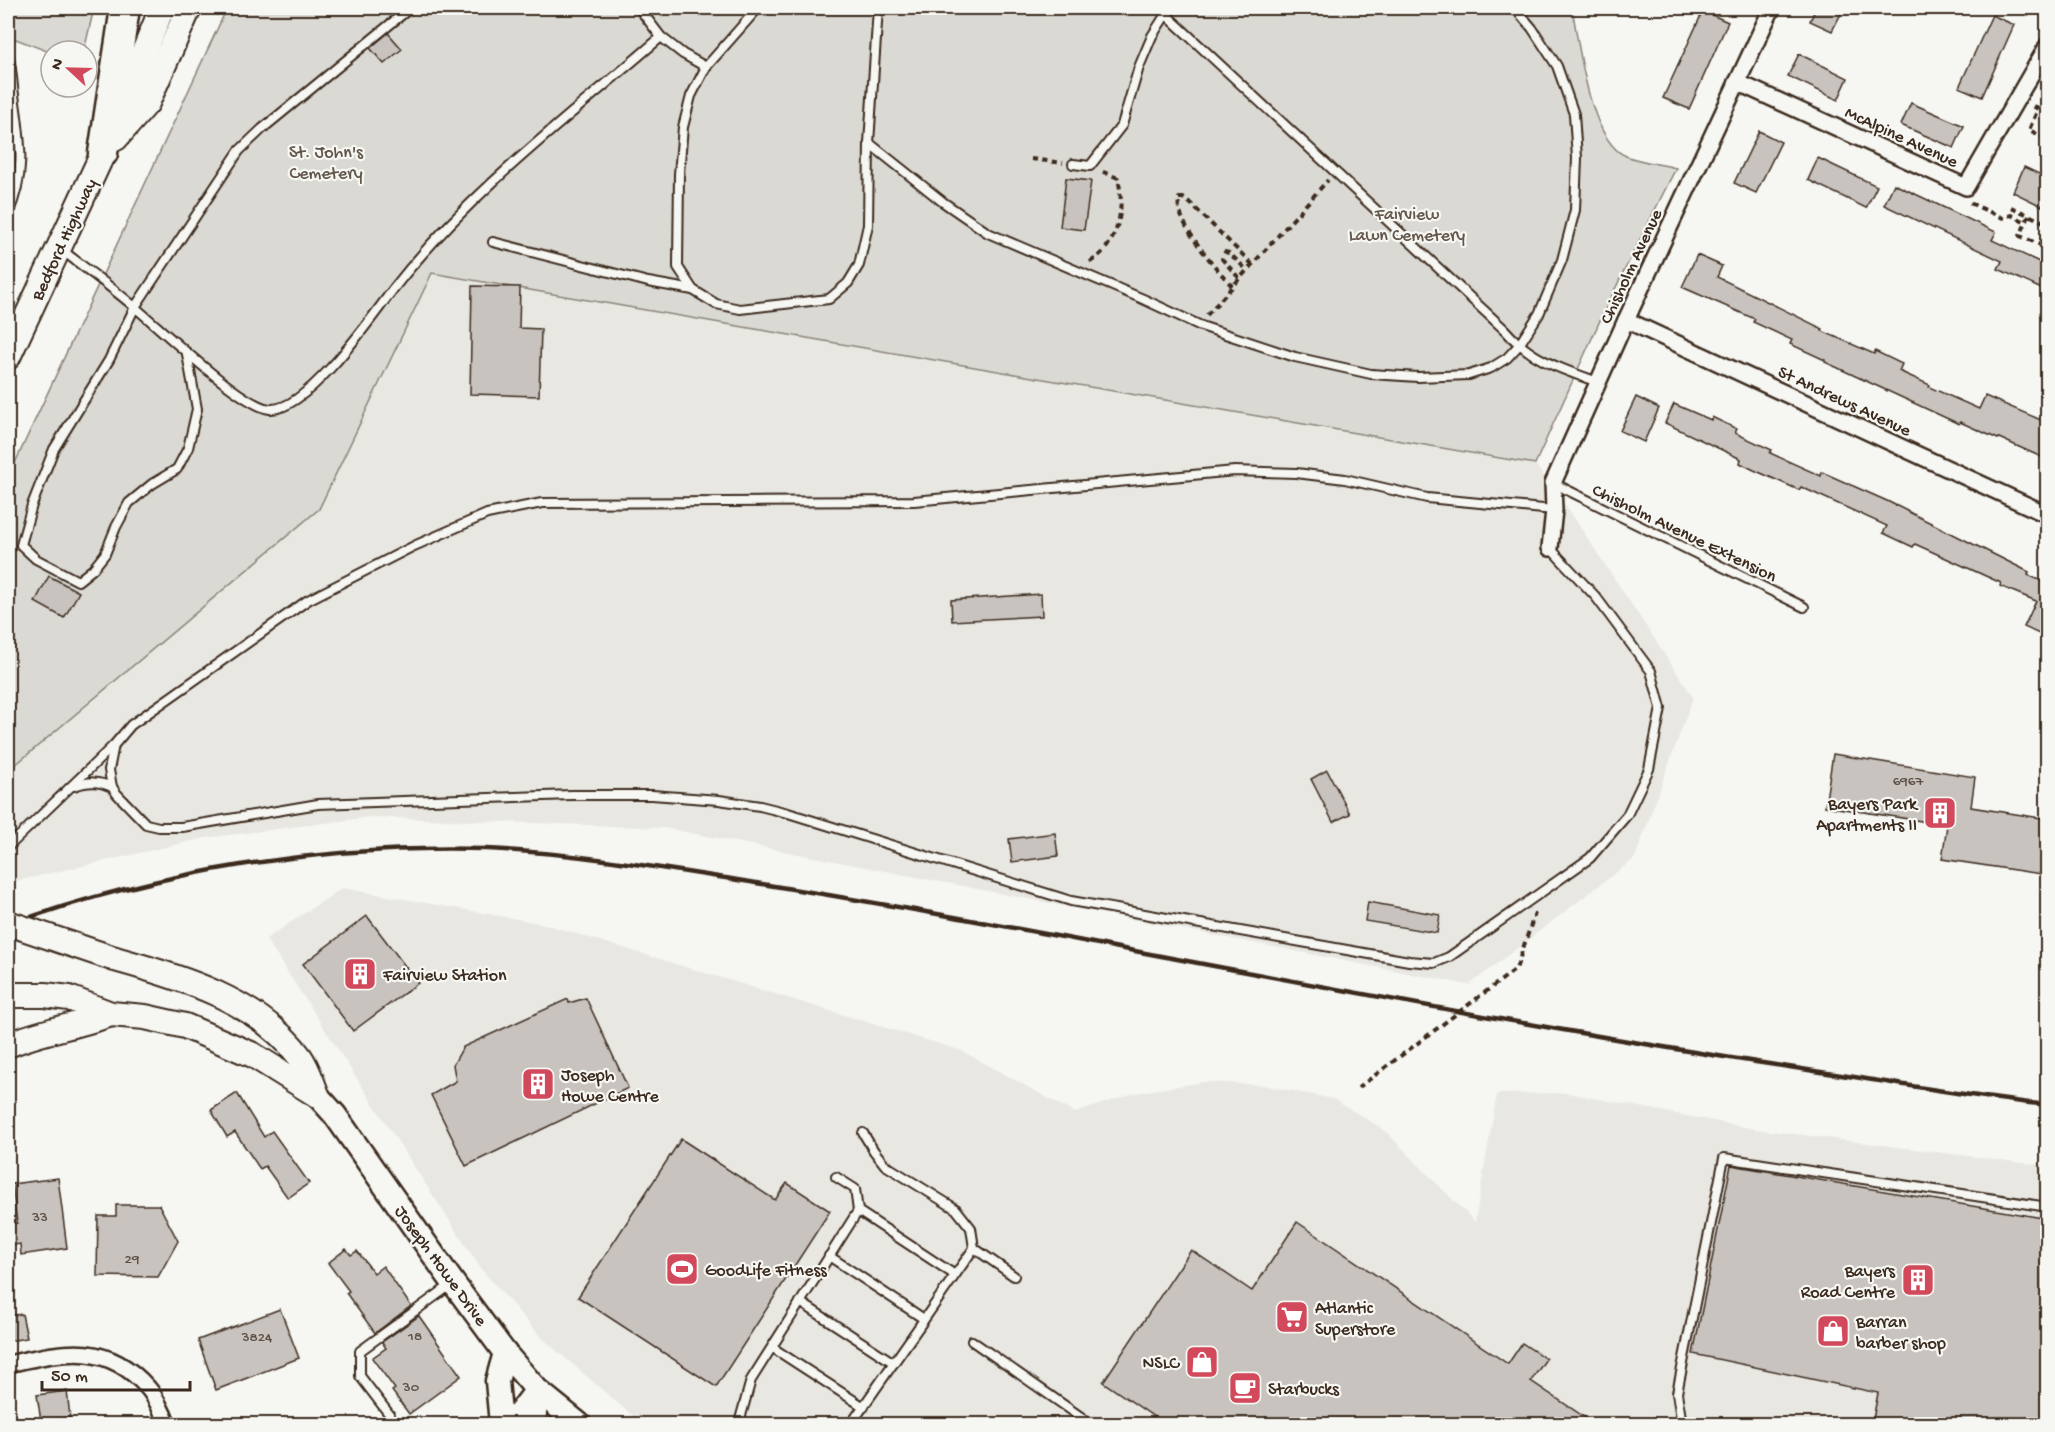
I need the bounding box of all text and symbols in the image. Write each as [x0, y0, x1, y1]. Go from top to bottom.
north arrow [39, 39, 99, 99]
text: N [48, 56, 69, 73]
street label: McAlpine Avenue [1841, 103, 1961, 174]
park label: St. John's Cemetery [289, 143, 364, 185]
street label: Bedford Highway [27, 176, 103, 305]
park label: Fairview Lawn Cemetery [1349, 205, 1465, 247]
street label: Chisholm Avenue [1597, 206, 1668, 328]
street label: St Andrews Avenue [1774, 362, 1914, 443]
street label: Chisholm Avenue Extension [1588, 480, 1780, 588]
house number: 6967 [1893, 773, 1924, 791]
place label: Bayers Park Apartments II [1816, 795, 1919, 837]
building icon: Bayers Park Apartments II [1922, 795, 1958, 831]
building icon: Fairview Station [342, 956, 378, 992]
place label: Fairview Station [382, 966, 507, 987]
building icon: Joseph Howe Centre [520, 1066, 556, 1102]
place label: Joseph Howe Centre [561, 1066, 659, 1108]
street label: Joseph Howe Drive [389, 1202, 491, 1331]
house number: 33 [31, 1209, 48, 1227]
house number: 29 [125, 1251, 140, 1269]
sports icon: GoodLife Fitness [664, 1251, 700, 1287]
place label: GoodLife Fitness [705, 1261, 828, 1282]
place label: Bayers Road Centre [1801, 1262, 1896, 1304]
building icon: Bayers Road Centre [1900, 1262, 1936, 1298]
supermarket icon: Atlantic Superstore [1274, 1299, 1310, 1335]
place label: Atlantic Superstore [1315, 1299, 1396, 1341]
shop icon: Barran barber shop [1815, 1313, 1851, 1349]
place label: Barran barber shop [1855, 1313, 1946, 1355]
house number: 18 [407, 1328, 422, 1346]
house number: 3824 [241, 1329, 272, 1347]
shop icon: NSLC [1184, 1344, 1220, 1380]
scale bar [42, 1354, 190, 1392]
place label: NSLC [1143, 1354, 1180, 1375]
text: 50 m [51, 1367, 88, 1388]
cafe icon: Starbucks [1227, 1370, 1263, 1406]
house number: 30 [402, 1379, 420, 1397]
place label: Starbucks [1268, 1380, 1340, 1401]

